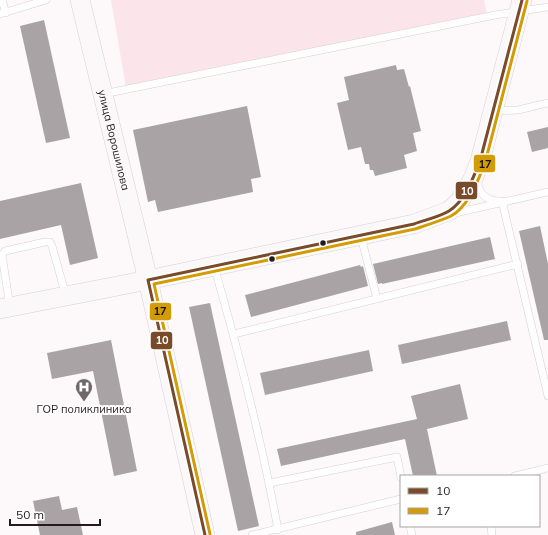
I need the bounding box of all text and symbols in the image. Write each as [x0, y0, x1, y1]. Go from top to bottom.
street label: улица Ворошилова [95, 88, 133, 192]
line badge: 17 [473, 154, 496, 173]
text: 17 [478, 157, 492, 171]
line badge: 10 [455, 181, 478, 200]
text: 10 [460, 184, 474, 198]
unlabelled marker [318, 238, 328, 248]
unlabelled marker [267, 254, 277, 264]
line badge: 17 [149, 302, 172, 321]
text: 17 [153, 304, 167, 318]
line badge: 10 [150, 331, 173, 350]
text: 10 [155, 333, 169, 347]
hospital icon: ГОР поликлиника [74, 377, 94, 402]
place label: ГОР поликлиника [36, 402, 132, 416]
legend [400, 475, 540, 527]
text: 10 [436, 483, 450, 498]
scale bar [10, 501, 100, 527]
text: 17 [436, 503, 450, 518]
text: 50 m [16, 507, 44, 522]

